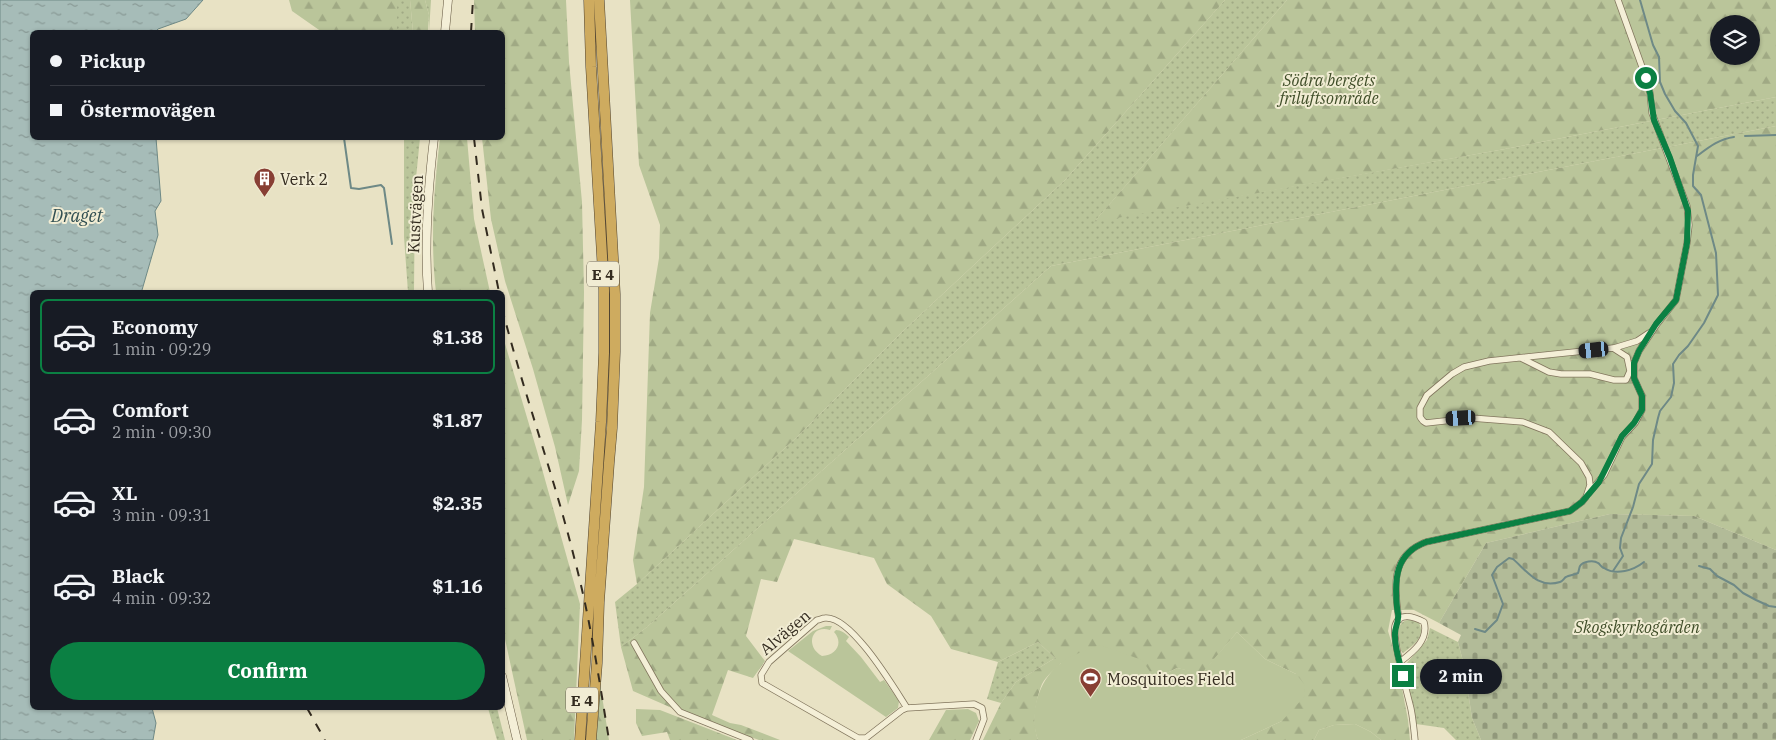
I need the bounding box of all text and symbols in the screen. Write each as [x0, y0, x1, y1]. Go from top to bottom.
map controls [1710, 15, 1760, 65]
button: layers [1710, 15, 1760, 65]
text: Pickup [80, 49, 145, 73]
route start [1635, 67, 1657, 89]
park label: Södra bergets friluftsområde [1276, 70, 1379, 108]
text: Östermovägen [80, 98, 216, 122]
building icon: Verk 2 [252, 167, 276, 198]
place label: Verk 2 [280, 169, 328, 189]
street label: Kustvägen [403, 174, 427, 254]
water label: Draget [50, 204, 104, 227]
road number: E 4 [587, 262, 619, 286]
icon: car [52, 314, 97, 359]
text: Economy [112, 315, 198, 339]
text: $1.38 [432, 325, 483, 349]
text: 1 min · 09:29 [112, 339, 211, 359]
car [1578, 341, 1609, 359]
icon: car [52, 397, 97, 442]
text: Comfort [112, 398, 189, 422]
text: $1.87 [432, 408, 483, 432]
car [1445, 410, 1476, 426]
text: 2 min · 09:30 [112, 422, 211, 442]
icon: car [52, 480, 97, 525]
text: XL [112, 481, 138, 505]
text: $2.35 [432, 491, 483, 515]
text: 3 min · 09:31 [112, 505, 211, 525]
icon: car [52, 563, 97, 608]
text: Black [112, 564, 164, 588]
text: $1.16 [432, 574, 483, 598]
text: 4 min · 09:32 [112, 588, 211, 608]
street label: Alvägen [756, 605, 814, 659]
park label: Skogskyrkogården [1573, 617, 1700, 637]
button: Confirm [50, 642, 485, 700]
callout: 2 min [1420, 658, 1503, 694]
route end [1392, 665, 1414, 687]
text: 2 min [1439, 666, 1483, 686]
sports icon: Mosquitoes Field [1079, 667, 1103, 698]
place label: Mosquitoes Field [1107, 669, 1235, 689]
road number: E 4 [566, 688, 598, 712]

